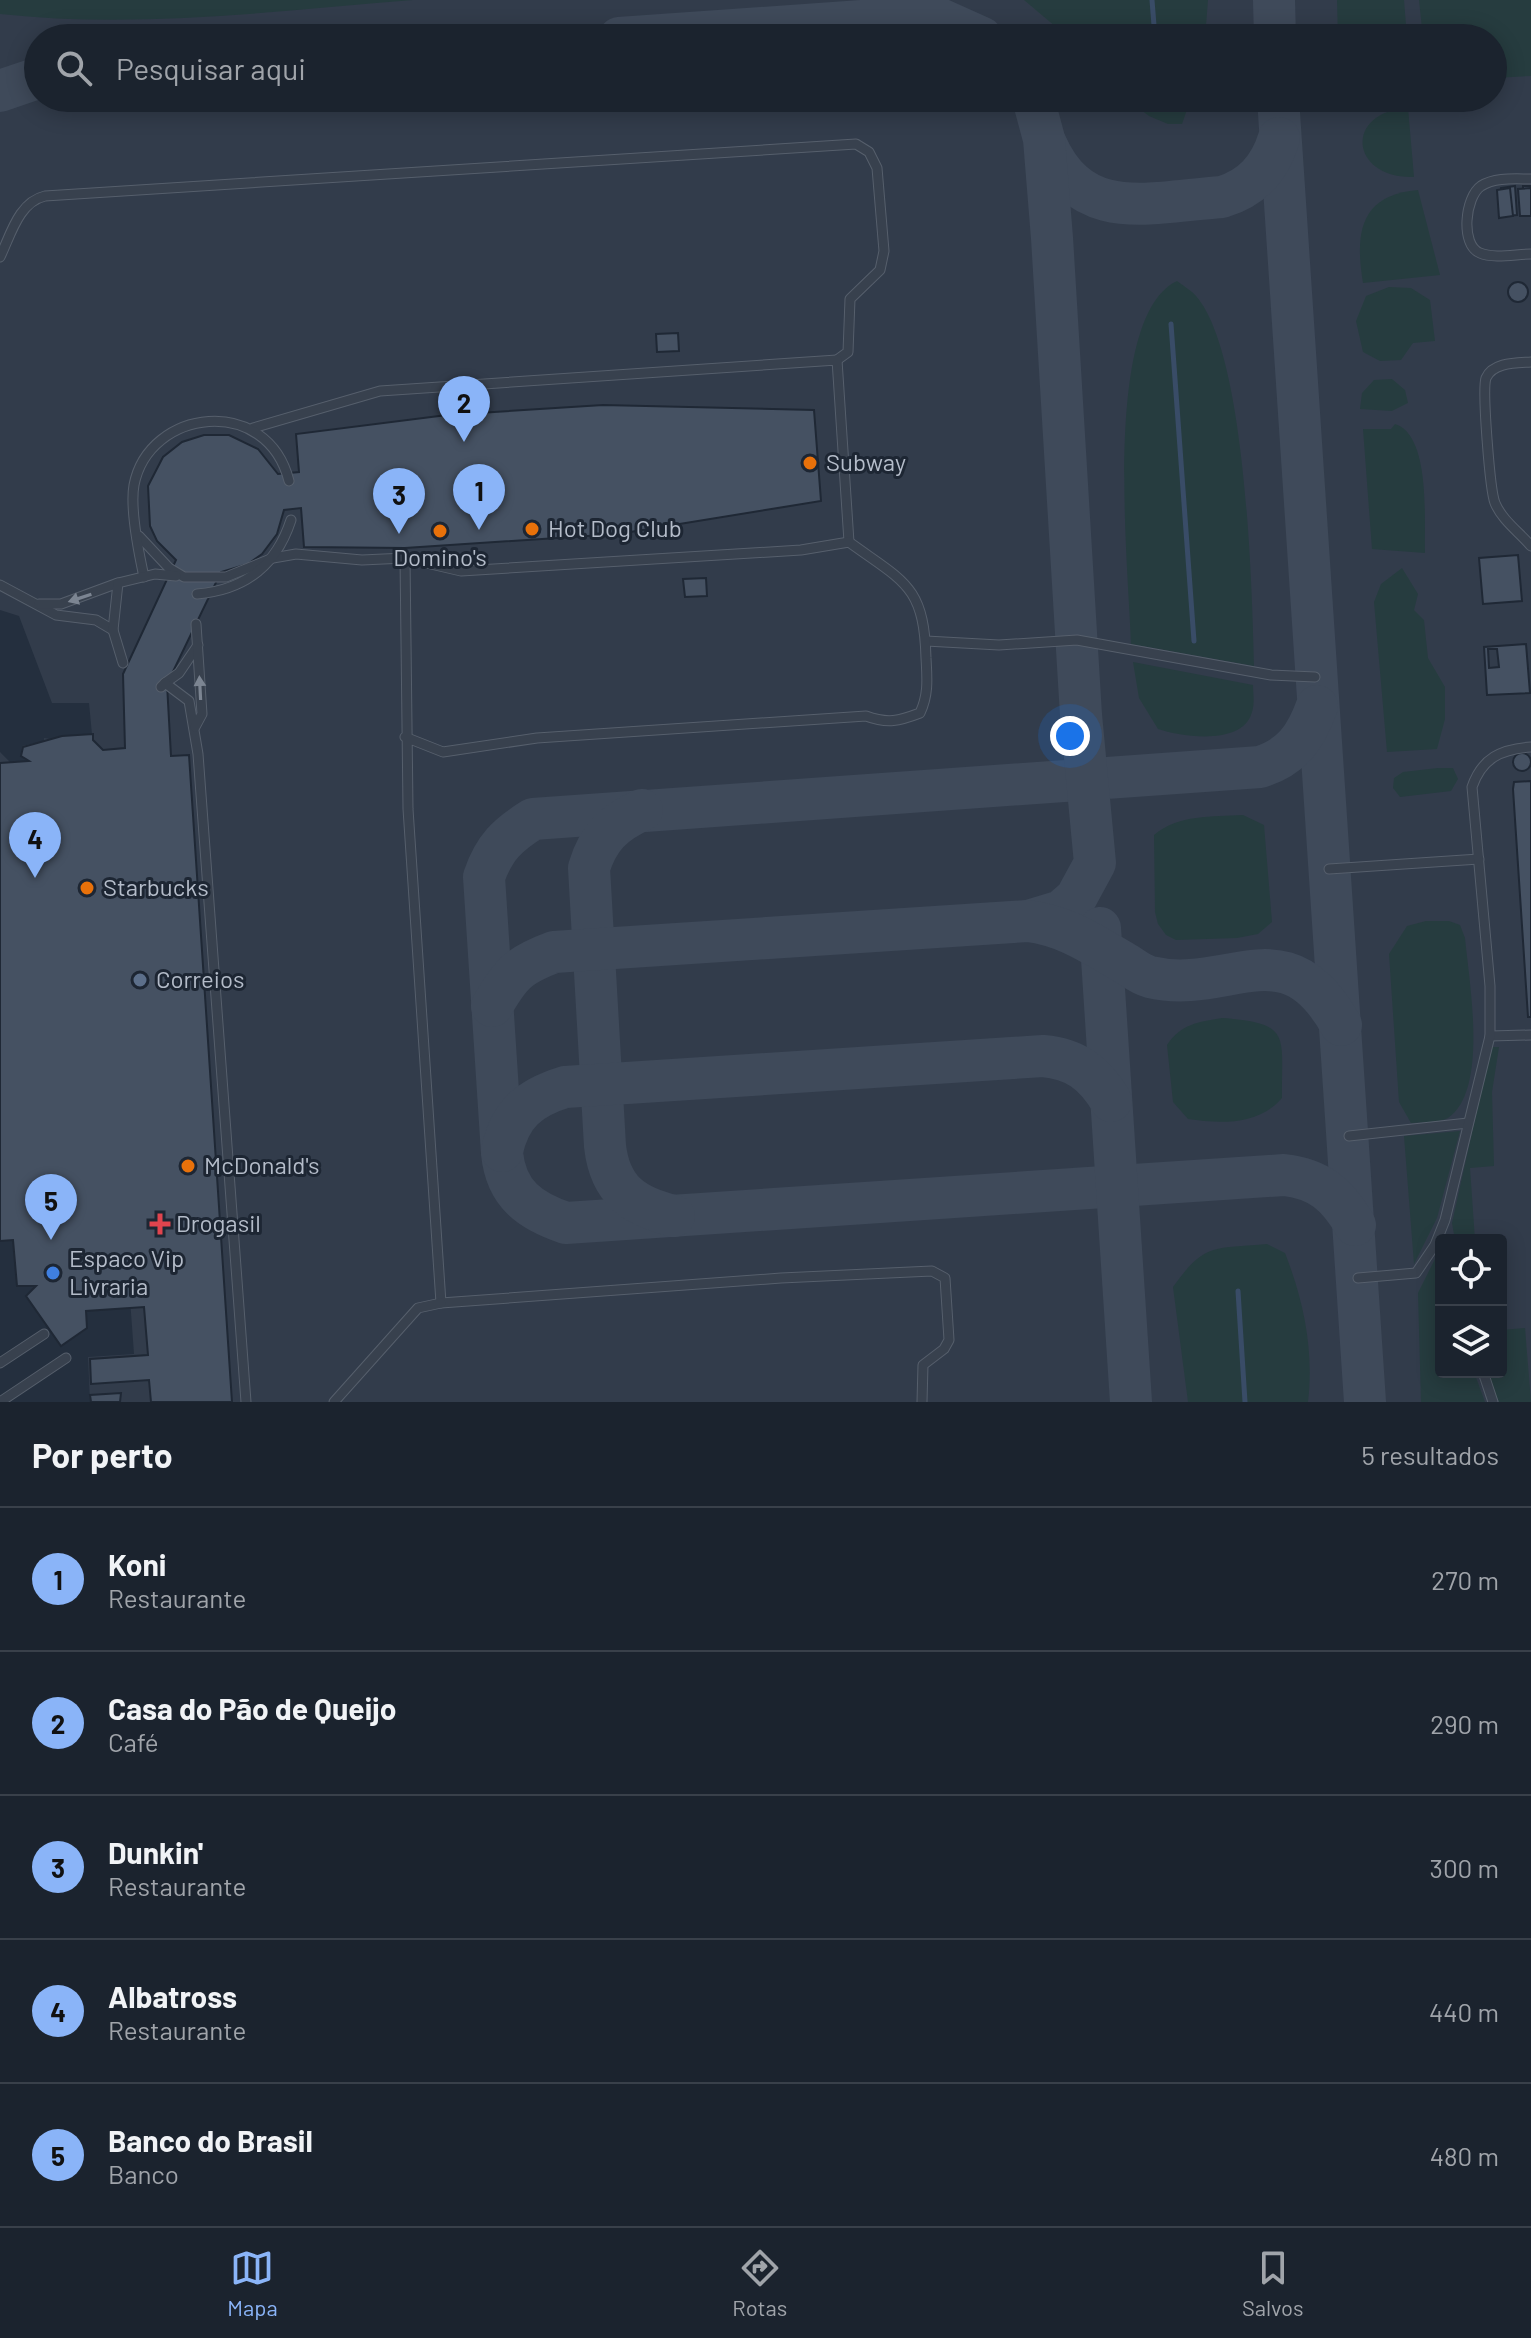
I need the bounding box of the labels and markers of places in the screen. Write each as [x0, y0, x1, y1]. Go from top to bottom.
pin: 2 [438, 376, 490, 442]
place label: Subway [826, 447, 906, 476]
marker: Subway [801, 454, 819, 472]
pin: 1 [453, 464, 505, 530]
pin: 3 [373, 468, 425, 534]
place label: Hot Dog Club [548, 513, 682, 542]
marker: Hot Dog Club [523, 520, 541, 538]
marker: Domino's [431, 522, 449, 540]
place label: Domino's [393, 542, 487, 571]
pin: 4 [9, 812, 61, 878]
place label: Starbucks [103, 872, 209, 901]
marker: Starbucks [78, 879, 96, 897]
place label: Correios [156, 964, 245, 993]
marker: Correios [131, 971, 149, 989]
place label: McDonald's [204, 1150, 319, 1179]
marker: McDonald's [179, 1157, 197, 1175]
pin: 5 [25, 1174, 77, 1240]
place label: Drogasil [176, 1208, 261, 1237]
marker: Drogasil [151, 1215, 169, 1233]
place label: Espaco Vip Livraria [69, 1243, 184, 1300]
marker: Espaco Vip Livraria [44, 1264, 62, 1282]

